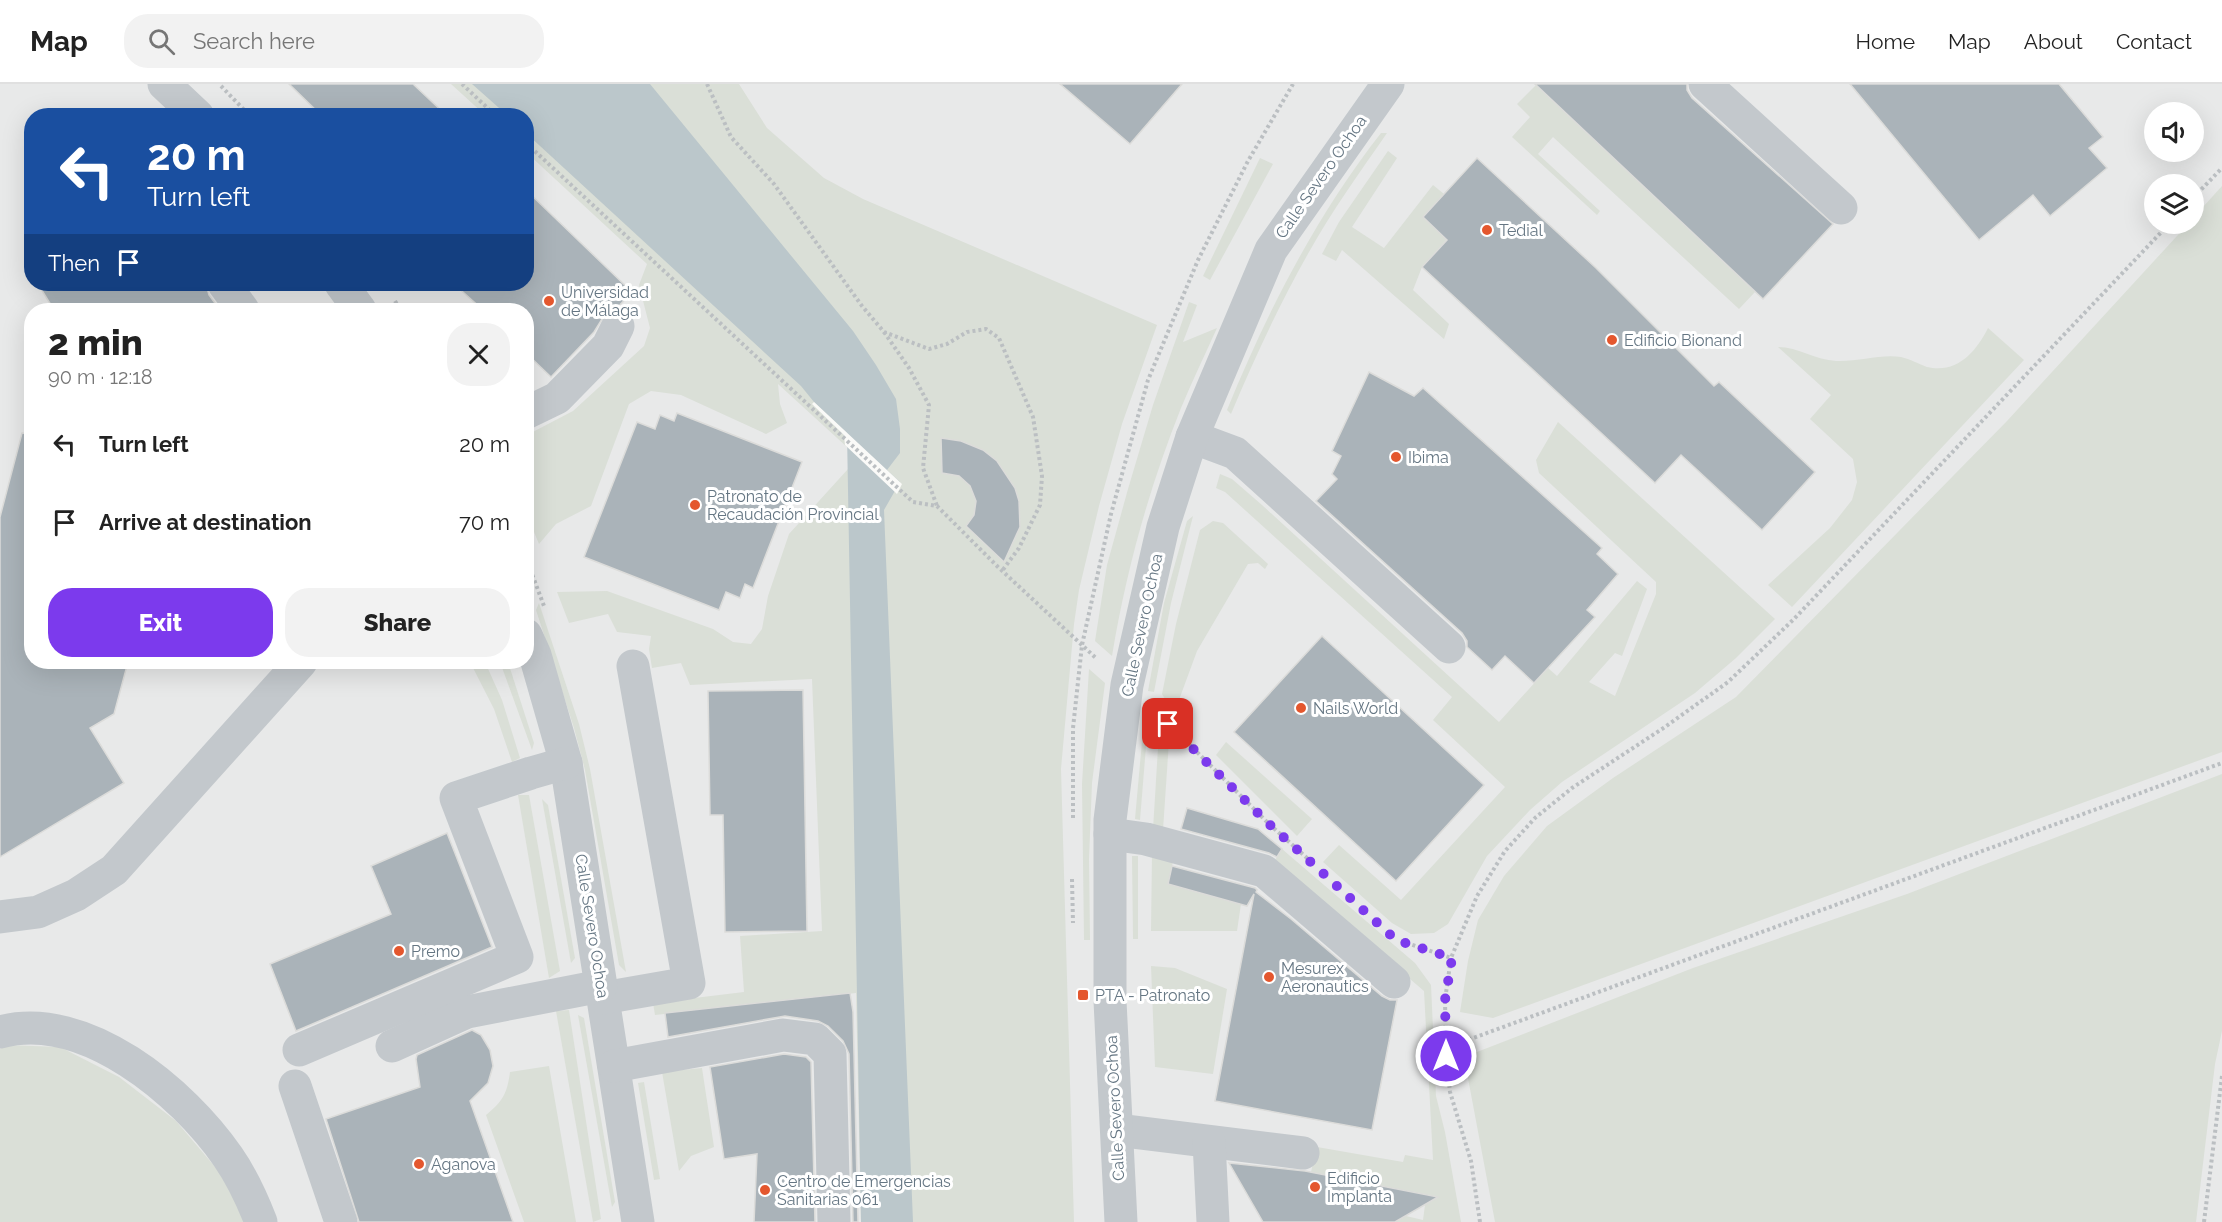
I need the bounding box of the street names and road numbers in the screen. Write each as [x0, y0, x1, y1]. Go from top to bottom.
street label: Calle Severo Ochoa [1271, 112, 1371, 242]
street label: Calle Severo Ochoa [1118, 552, 1166, 698]
street label: Calle Severo Ochoa [571, 853, 613, 999]
street label: Calle Severo Ochoa [1102, 1035, 1128, 1181]

